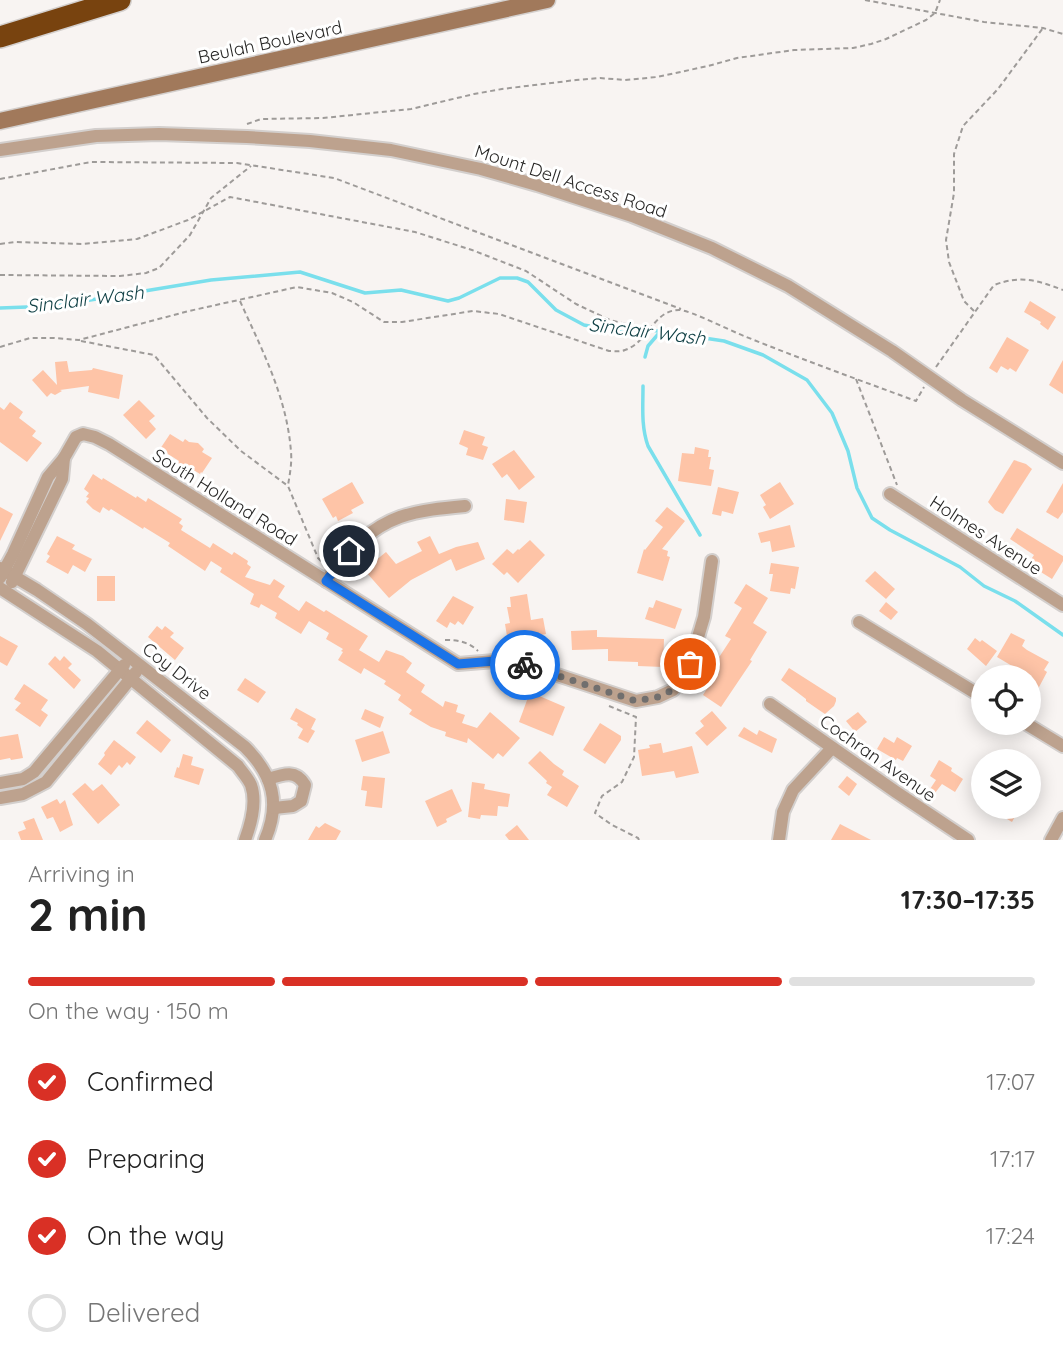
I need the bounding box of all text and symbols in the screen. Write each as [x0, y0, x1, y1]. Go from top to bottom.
street label: Beulah Boulevard [196, 15, 344, 69]
street label: Mount Dell Access Road [472, 139, 670, 223]
water label: Sinclair Wash [25, 280, 146, 318]
water label: Sinclair Wash [587, 312, 708, 350]
street label: South Holland Road [148, 443, 302, 551]
street label: Holmes Avenue [925, 490, 1047, 580]
pin [319, 521, 379, 581]
icon: home [330, 532, 368, 570]
courier [490, 630, 560, 700]
pin [660, 634, 720, 694]
street label: Coy Drive [138, 637, 216, 705]
icon: bag [671, 645, 709, 683]
icon: bike [506, 646, 544, 684]
map controls [971, 665, 1041, 819]
button: locate [971, 665, 1041, 735]
street label: Cochran Avenue [815, 709, 941, 807]
button: layers [971, 749, 1041, 819]
text: Arriving in [28, 859, 135, 888]
text: 17:30–17:35 [901, 883, 1035, 916]
text: 2 min [28, 885, 148, 943]
text: On the way · 150 m [28, 996, 229, 1025]
icon: check [28, 1063, 66, 1101]
text: Confirmed [87, 1065, 214, 1098]
text: 17:07 [986, 1067, 1035, 1096]
icon: check [28, 1140, 66, 1178]
text: Preparing [87, 1142, 205, 1175]
text: 17:17 [990, 1144, 1035, 1173]
icon: check [28, 1217, 66, 1255]
text: On the way [87, 1219, 225, 1252]
text: 17:24 [986, 1221, 1035, 1250]
text: Delivered [87, 1296, 200, 1329]

